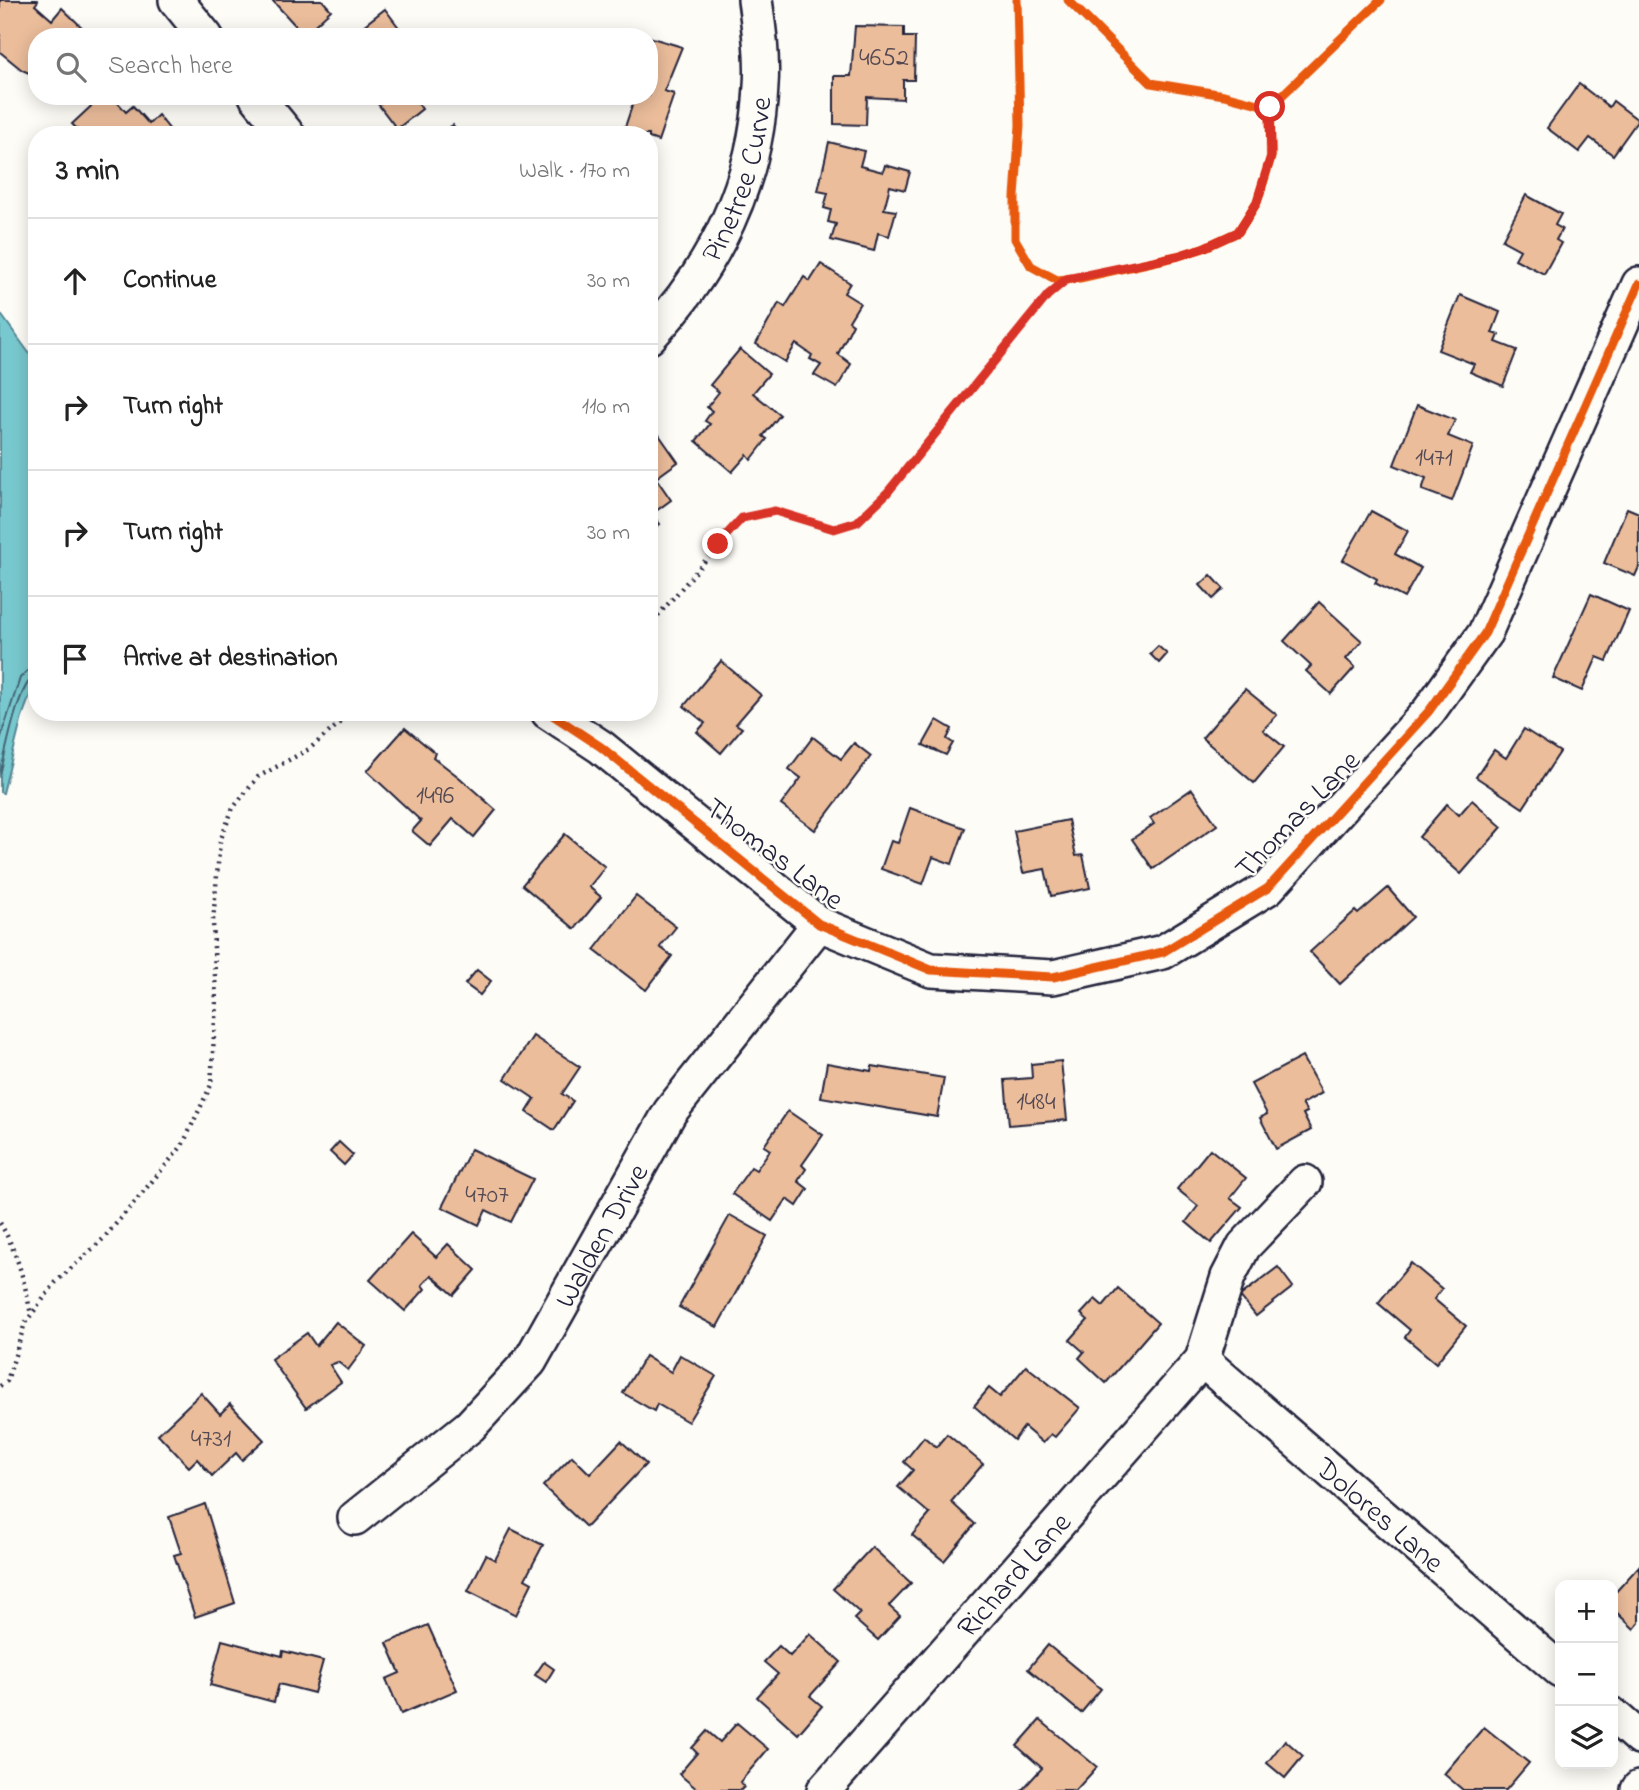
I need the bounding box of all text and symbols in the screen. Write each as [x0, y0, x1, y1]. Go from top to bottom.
search box [28, 28, 658, 105]
house number: 4652 [859, 40, 909, 78]
icon: search [52, 48, 90, 86]
text: Search here [108, 48, 233, 86]
route start [1254, 91, 1285, 122]
street label: Pinetree Curve [692, 95, 785, 271]
text: 3 min [56, 150, 119, 194]
text: Walk · 170 m [519, 155, 630, 188]
icon: ahead [56, 262, 94, 300]
text: Continue [123, 262, 216, 300]
text: 30 m [587, 265, 630, 298]
icon: right [56, 388, 94, 426]
text: Turn right [123, 388, 223, 426]
text: 110 m [582, 391, 630, 424]
house number: 1471 [1415, 440, 1453, 478]
icon: right [56, 514, 94, 552]
text: Turn right [123, 514, 223, 552]
text: 30 m [587, 517, 630, 550]
route end [702, 528, 733, 559]
icon: arrive [56, 640, 94, 678]
text: Arrive at destination [123, 640, 338, 678]
street label: Thomas Lane [1226, 741, 1373, 891]
house number: 1496 [416, 778, 454, 816]
street label: Thomas Lane [694, 788, 853, 923]
house number: 1484 [1016, 1084, 1056, 1122]
street label: Walden Drive [545, 1156, 662, 1317]
house number: 4707 [465, 1177, 509, 1215]
house number: 4731 [191, 1421, 231, 1459]
street label: Dolores Lane [1303, 1448, 1453, 1586]
street label: Richard Lane [948, 1503, 1084, 1649]
map controls [1555, 1580, 1618, 1769]
button: + [1555, 1580, 1618, 1643]
button: − [1555, 1643, 1618, 1706]
button: layers [1555, 1706, 1618, 1769]

